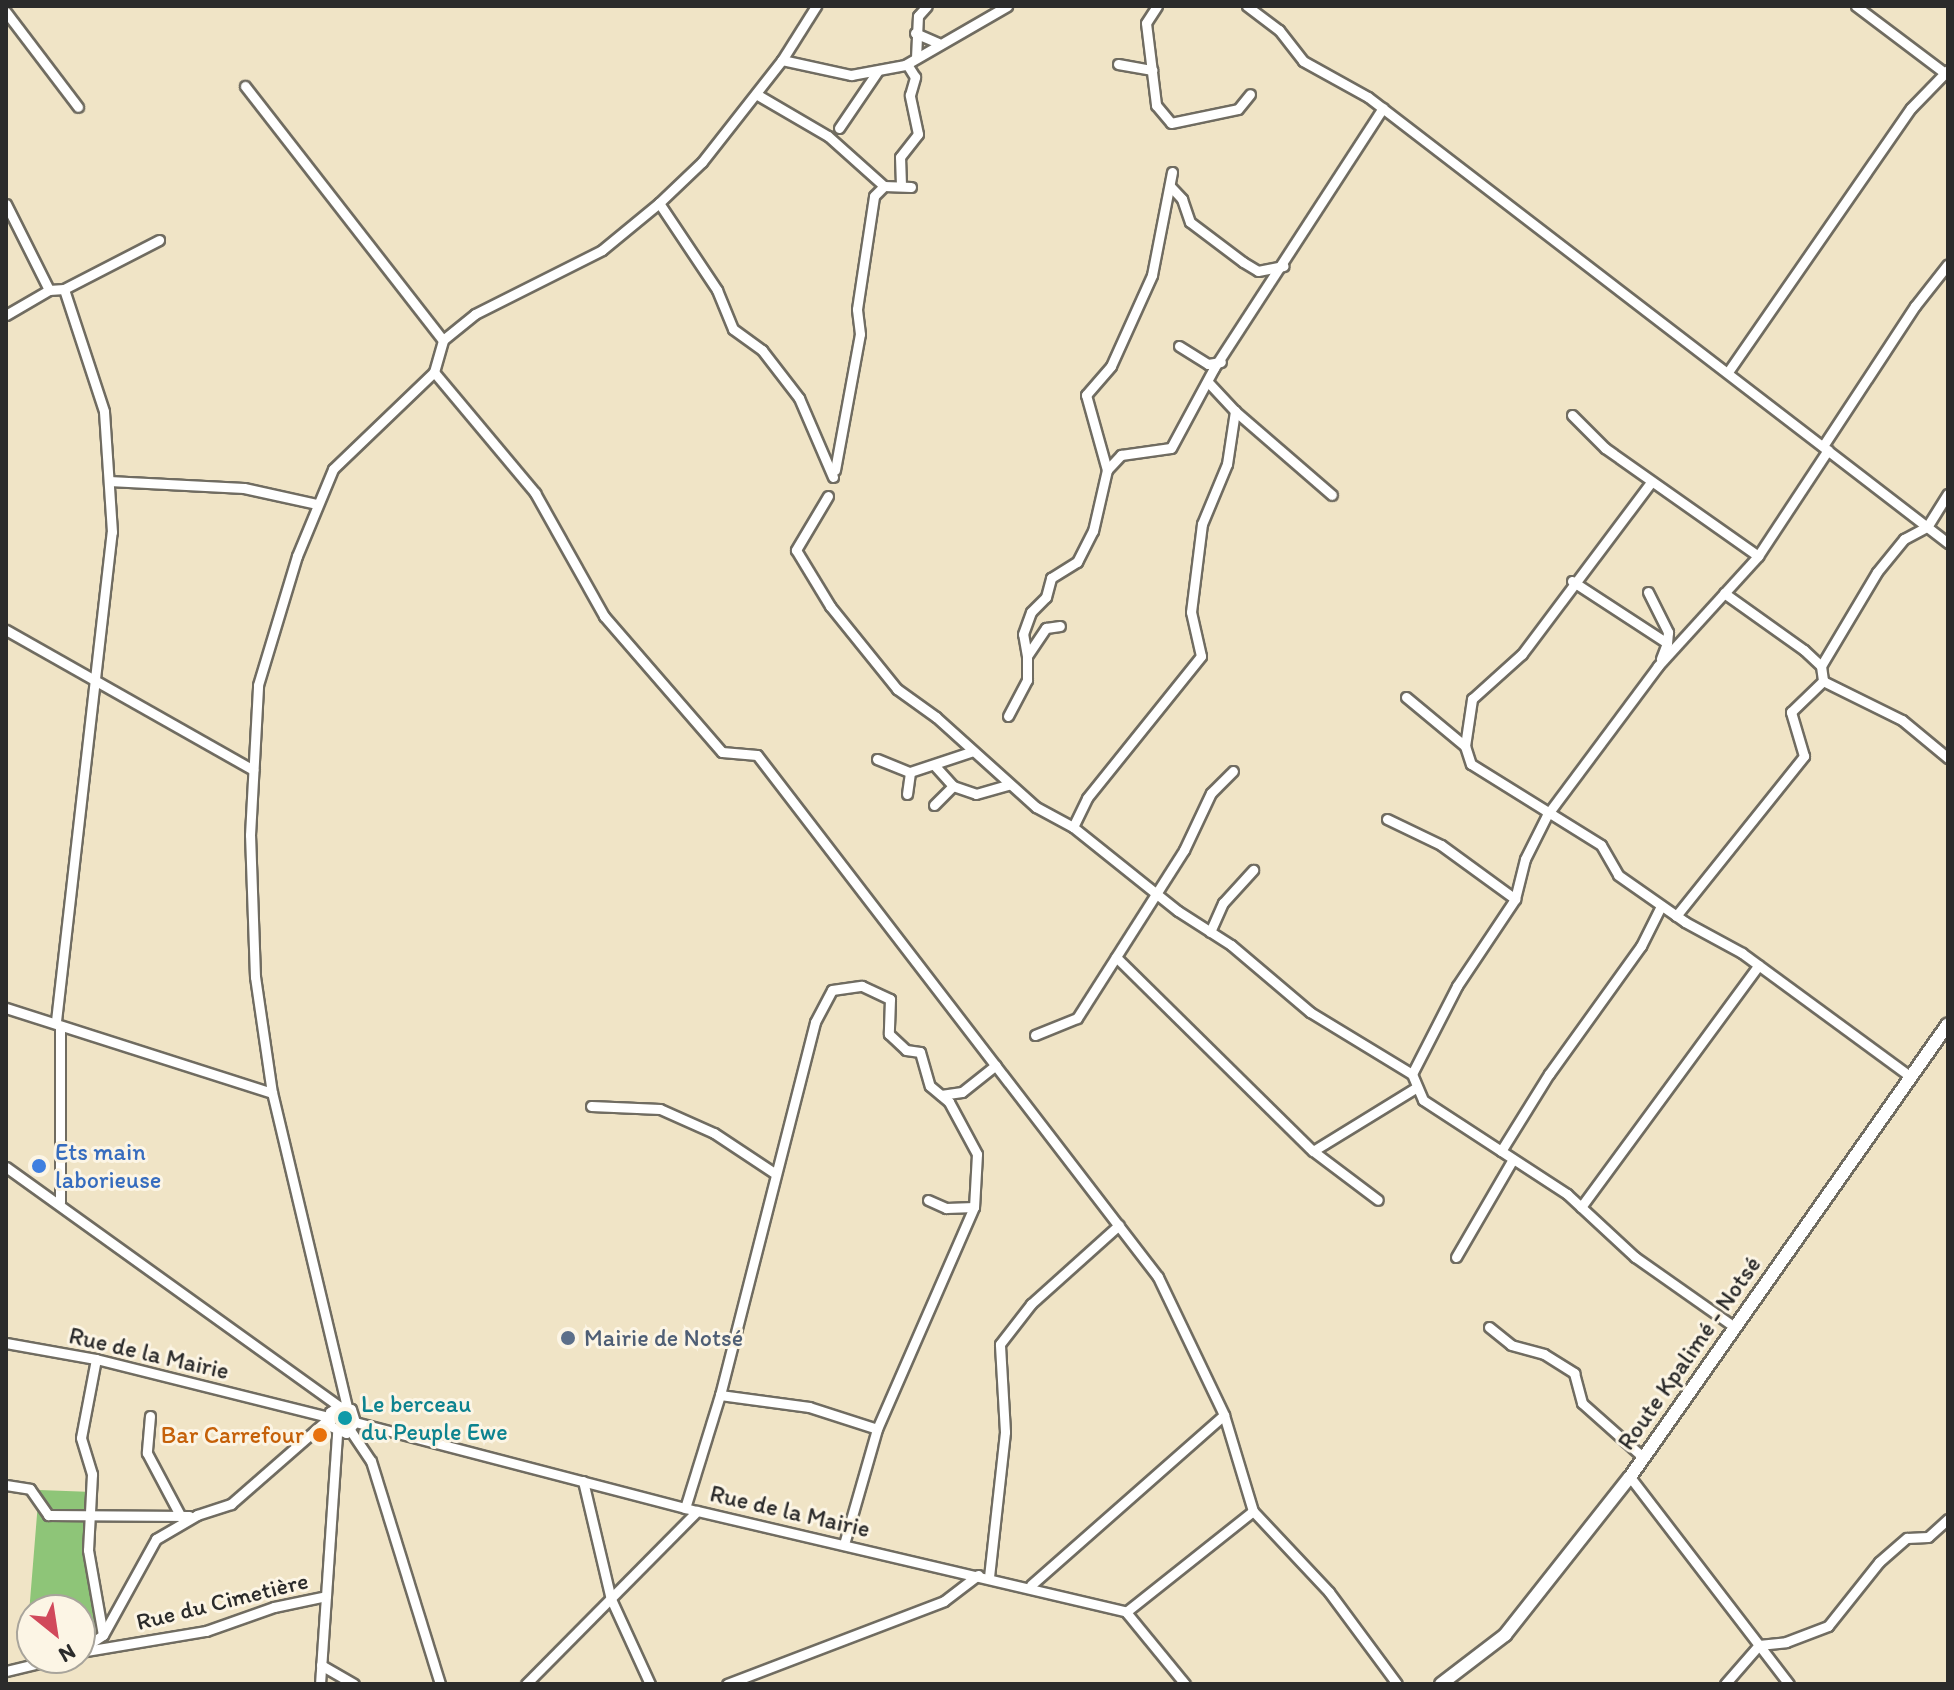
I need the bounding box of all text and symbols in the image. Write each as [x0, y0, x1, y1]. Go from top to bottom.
place label: Ets main laborieuse [55, 1138, 161, 1194]
marker: Ets main laborieuse [30, 1157, 48, 1175]
street label: Route Kpalimé - Notsé [1611, 1250, 1767, 1456]
street label: Rue de la Mairie [66, 1321, 232, 1385]
place label: Mairie de Notsé [584, 1324, 743, 1352]
marker: Mairie de Notsé [559, 1329, 577, 1347]
place label: Le berceau du Peuple Ewe [361, 1390, 508, 1446]
marker: Le berceau du Peuple Ewe [336, 1409, 354, 1427]
place label: Bar Carrefour [159, 1421, 304, 1449]
marker: Bar Carrefour [311, 1426, 329, 1444]
street label: Rue de la Mairie [707, 1479, 873, 1543]
street label: Rue du Cimetière [133, 1566, 311, 1636]
north arrow [16, 1594, 96, 1674]
text: N [54, 1638, 80, 1669]

